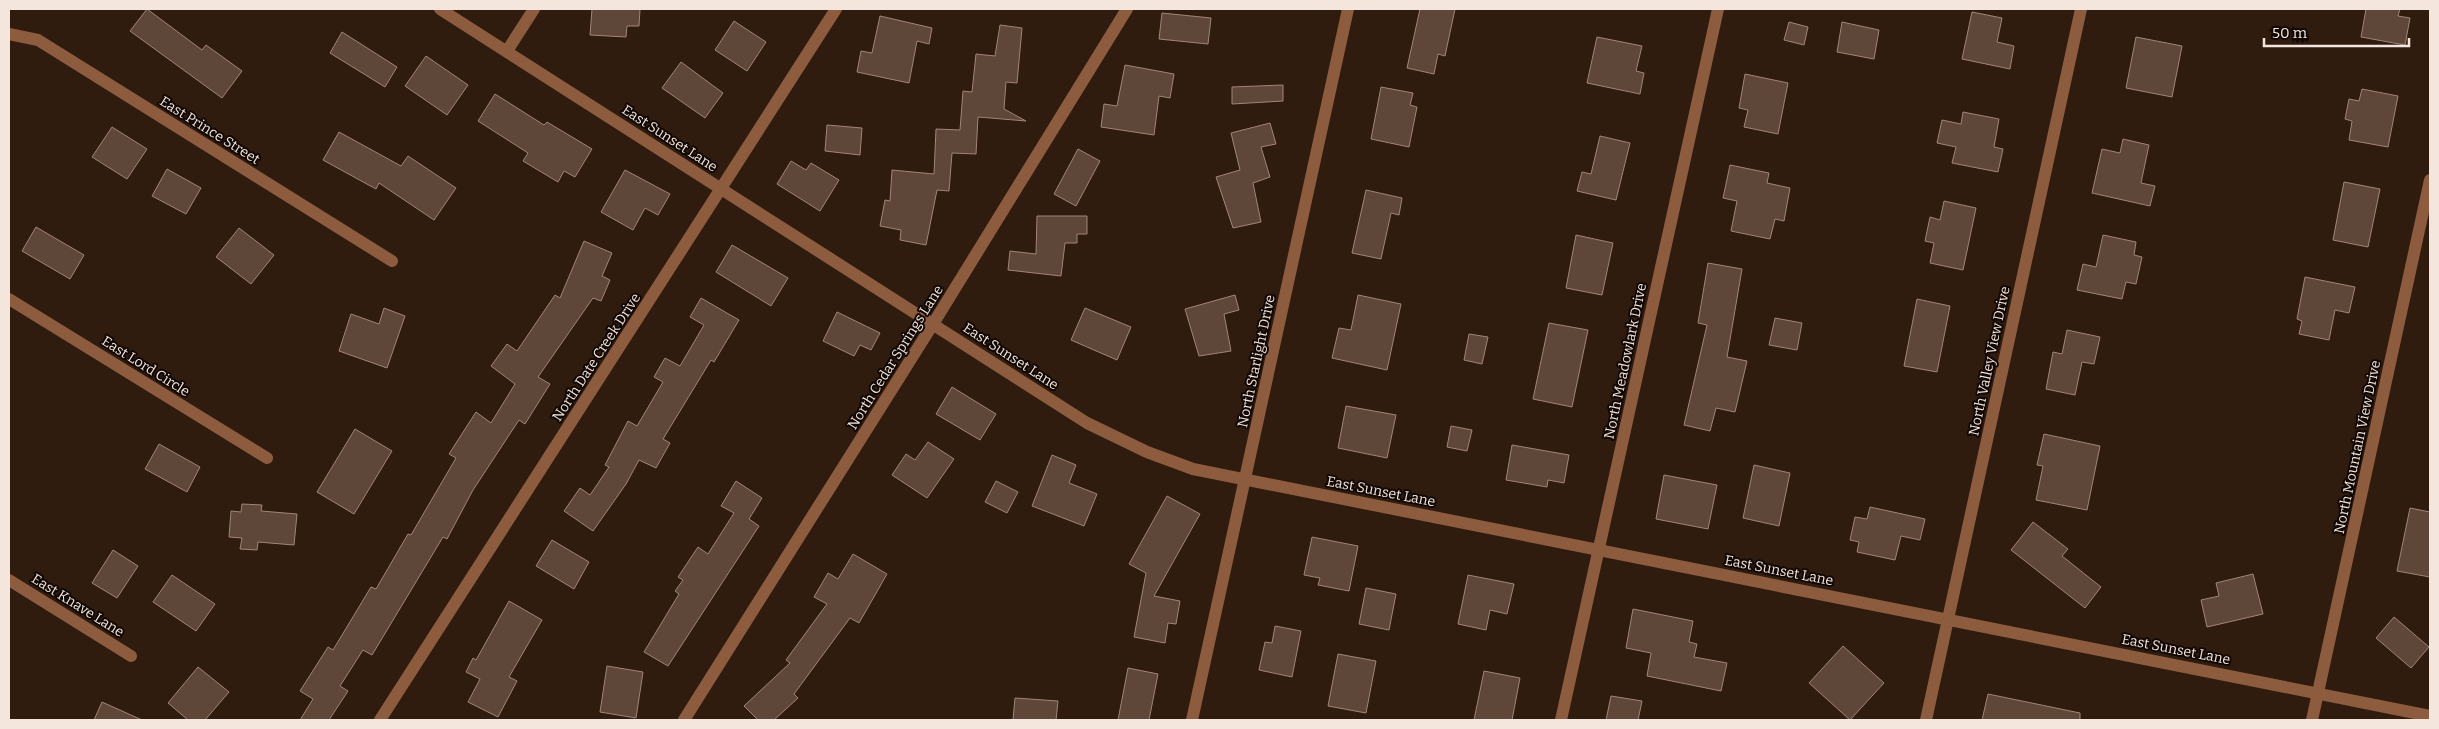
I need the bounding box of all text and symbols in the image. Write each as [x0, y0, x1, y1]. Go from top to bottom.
scale bar [2264, 15, 2409, 47]
text: 50 m [2272, 24, 2308, 42]
street label: East Prince Street [157, 93, 263, 168]
street label: East Sunset Lane [619, 101, 721, 176]
street label: North Cedar Springs Lane [844, 282, 947, 433]
street label: North Meadowlark Drive [1601, 282, 1650, 441]
street label: North Valley View Drive [1965, 285, 2014, 437]
street label: North Date Creek Drive [549, 290, 644, 425]
street label: North Starlight Drive [1234, 293, 1279, 429]
street label: East Sunset Lane [960, 319, 1062, 394]
street label: East Lord Circle [99, 333, 193, 400]
street label: North Mountain View Drive [2331, 359, 2384, 535]
street label: East Sunset Lane [1325, 473, 1437, 510]
street label: East Sunset Lane [1723, 552, 1835, 589]
street label: East Knave Lane [28, 570, 127, 641]
street label: East Sunset Lane [2120, 631, 2232, 668]

